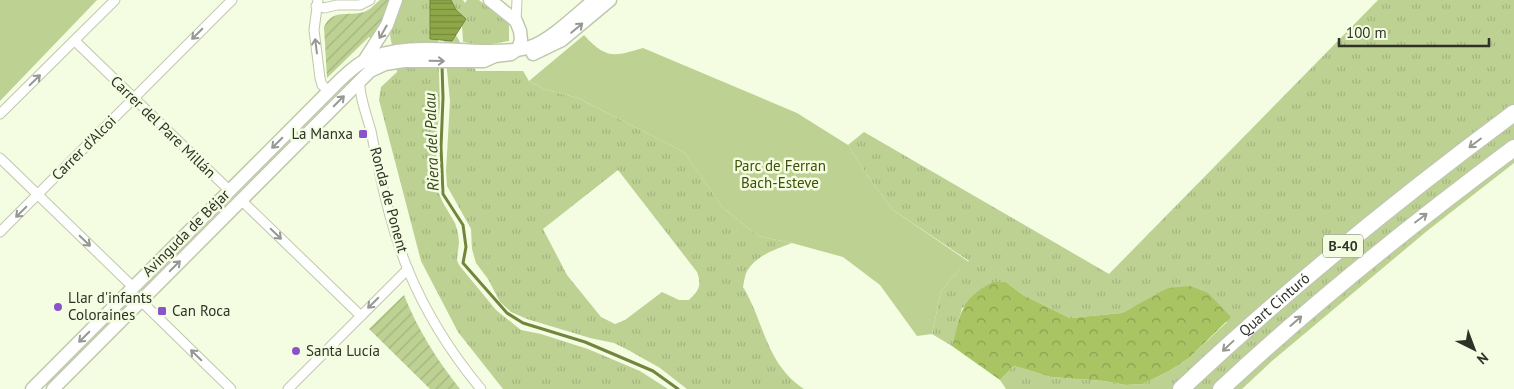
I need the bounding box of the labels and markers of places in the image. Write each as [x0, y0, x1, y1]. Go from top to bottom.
place label: La Manxa [291, 124, 353, 143]
marker: La Manxa [357, 128, 369, 140]
place label: Llar d'infants Coloraines [68, 288, 152, 324]
marker: Llar d'infants Coloraines [52, 301, 64, 313]
place label: Can Roca [172, 301, 230, 320]
marker: Can Roca [156, 305, 168, 317]
place label: Santa Lucía [306, 341, 380, 360]
marker: Santa Lucía [290, 345, 302, 357]

